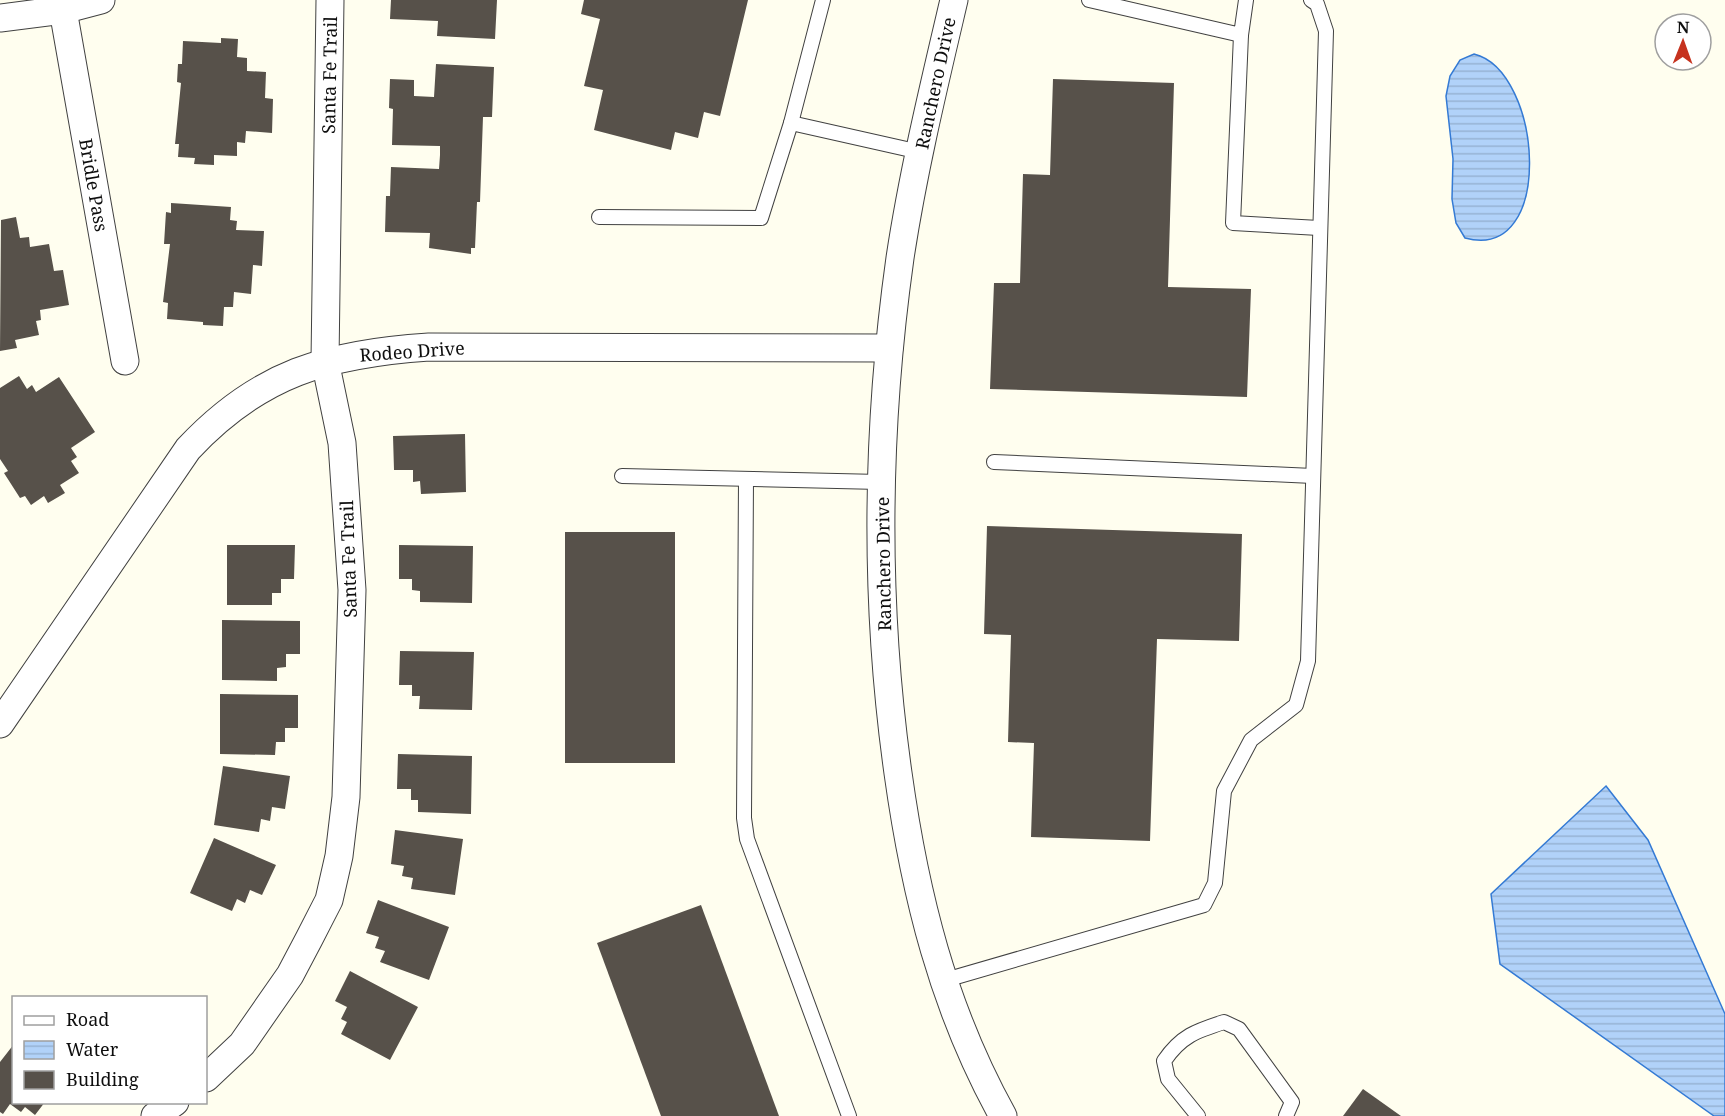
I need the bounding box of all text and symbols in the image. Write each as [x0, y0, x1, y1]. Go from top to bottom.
north arrow [1653, 12, 1713, 72]
street label: Ranchero Drive [909, 15, 961, 151]
street label: Santa Fe Trail [316, 16, 342, 134]
text: N [1677, 16, 1690, 38]
street label: Bridle Pass [74, 137, 114, 233]
street label: Rodeo Drive [359, 335, 465, 367]
street label: Ranchero Drive [870, 497, 896, 631]
street label: Santa Fe Trail [334, 499, 362, 618]
legend [12, 996, 207, 1104]
text: Road [66, 1007, 109, 1031]
text: Water [66, 1037, 119, 1061]
text: Building [66, 1067, 139, 1091]

